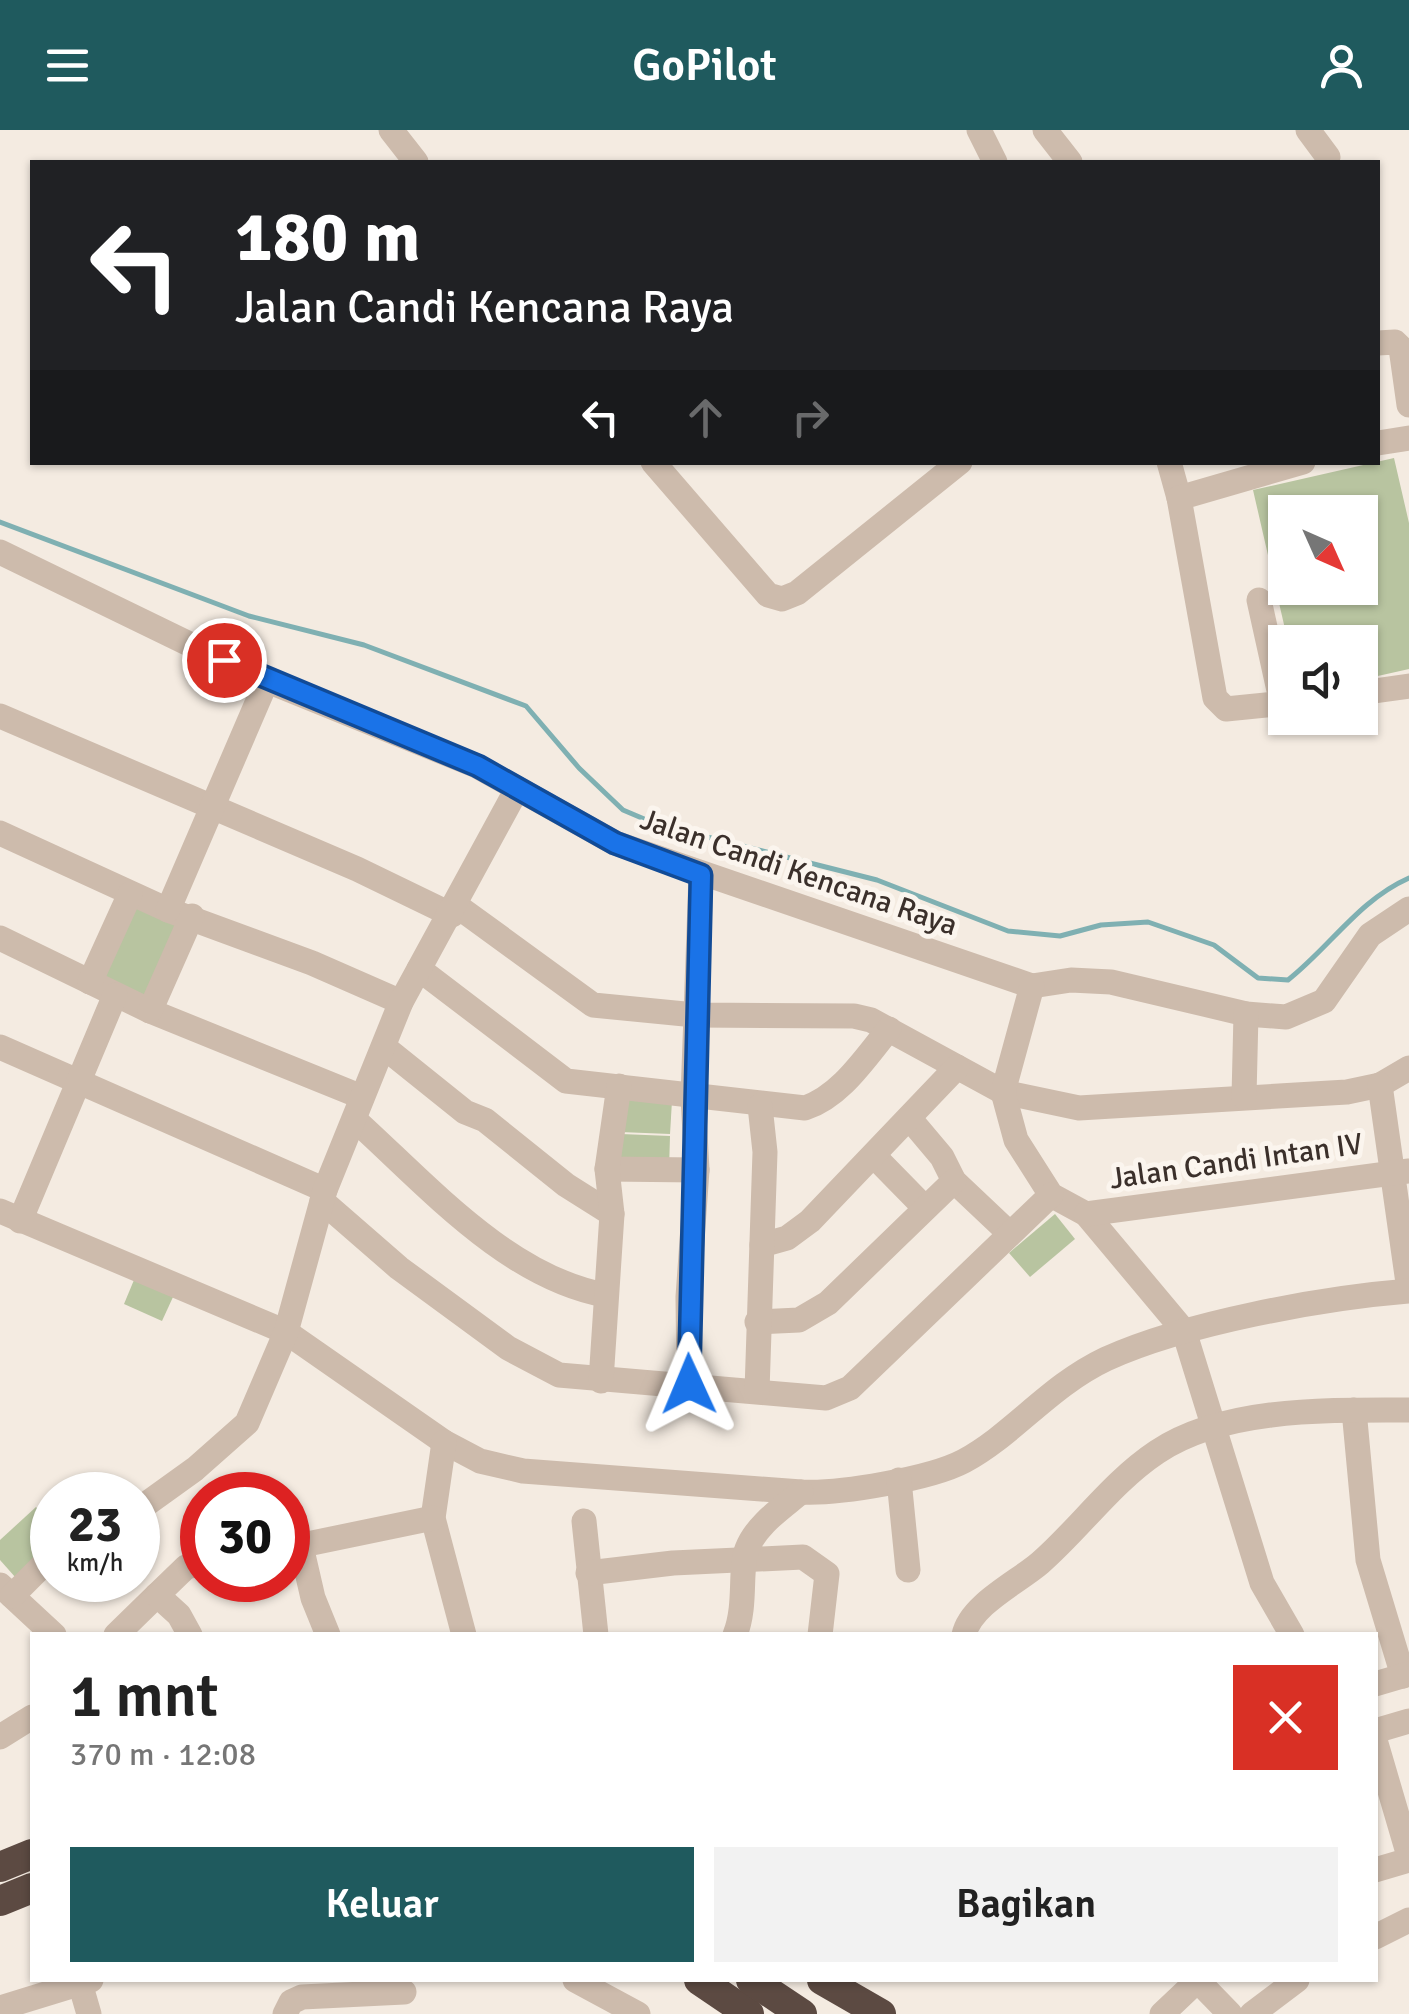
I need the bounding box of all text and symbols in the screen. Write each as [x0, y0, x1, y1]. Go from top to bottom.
icon: menu [40, 38, 95, 93]
text: GoPilot [632, 38, 777, 93]
icon: person [1314, 38, 1369, 93]
text: 180 m [235, 194, 420, 280]
icon: left [70, 200, 200, 330]
text: Jalan Candi Kencana Raya [235, 280, 734, 335]
icon: left [573, 390, 628, 445]
icon: ahead [678, 390, 733, 445]
icon: right [783, 390, 838, 445]
north arrow [1268, 495, 1378, 605]
map controls [1268, 495, 1378, 735]
pin [182, 618, 267, 703]
button: sound [1268, 625, 1378, 735]
icon: arrive [197, 633, 252, 688]
street label: Jalan Candi Kencana Raya [636, 801, 962, 944]
street label: Jalan Candi Intan IV [1107, 1125, 1365, 1198]
position arrow [637, 1332, 741, 1436]
speed limit sign: 30 [180, 1472, 310, 1602]
text: 23 [68, 1494, 122, 1556]
text: km/h [67, 1547, 123, 1578]
text: 1 mnt [70, 1660, 218, 1734]
button: close [1233, 1665, 1338, 1770]
text: 370 m · 12:08 [70, 1735, 256, 1774]
button: Keluar [70, 1847, 694, 1962]
button: Bagikan [714, 1847, 1338, 1962]

